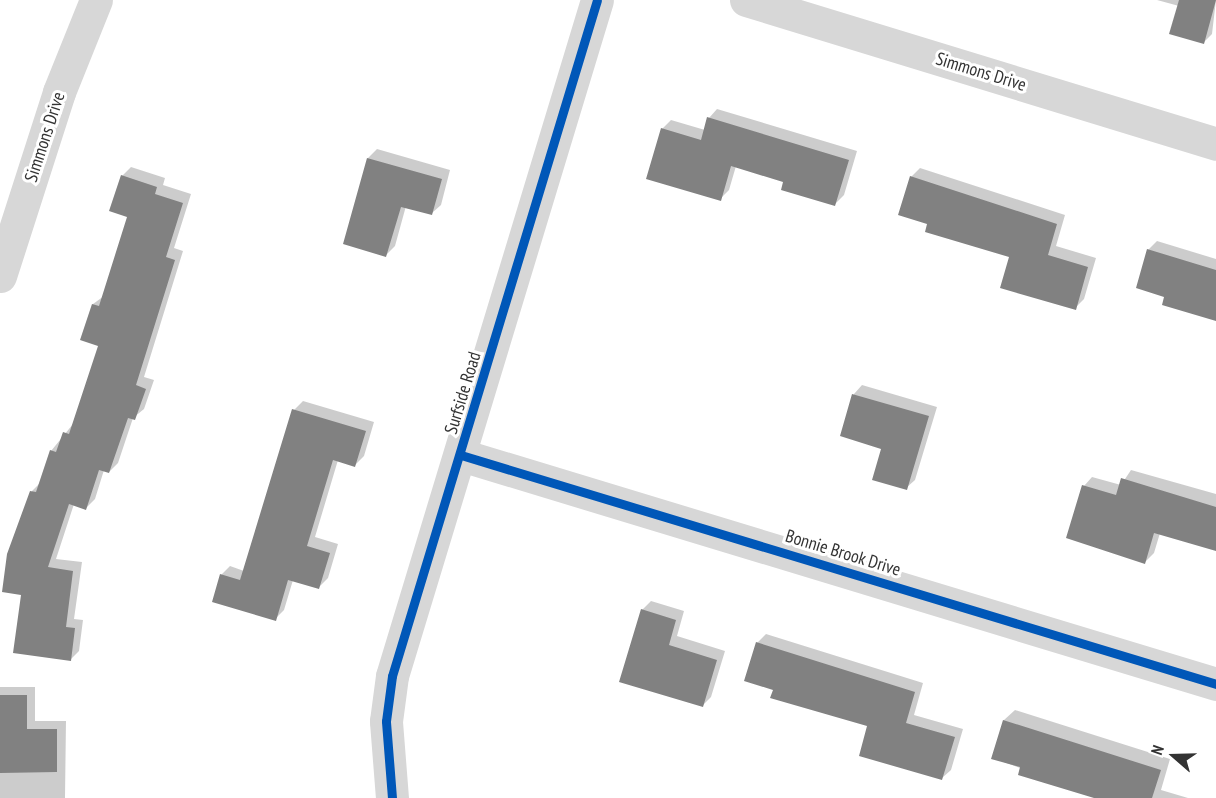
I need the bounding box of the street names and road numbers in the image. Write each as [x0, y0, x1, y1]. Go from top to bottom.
street label: Simmons Drive [933, 48, 1029, 96]
street label: Simmons Drive [20, 89, 70, 185]
street label: Surfside Road [440, 349, 486, 437]
street label: Bonnie Brook Drive [783, 525, 903, 581]

